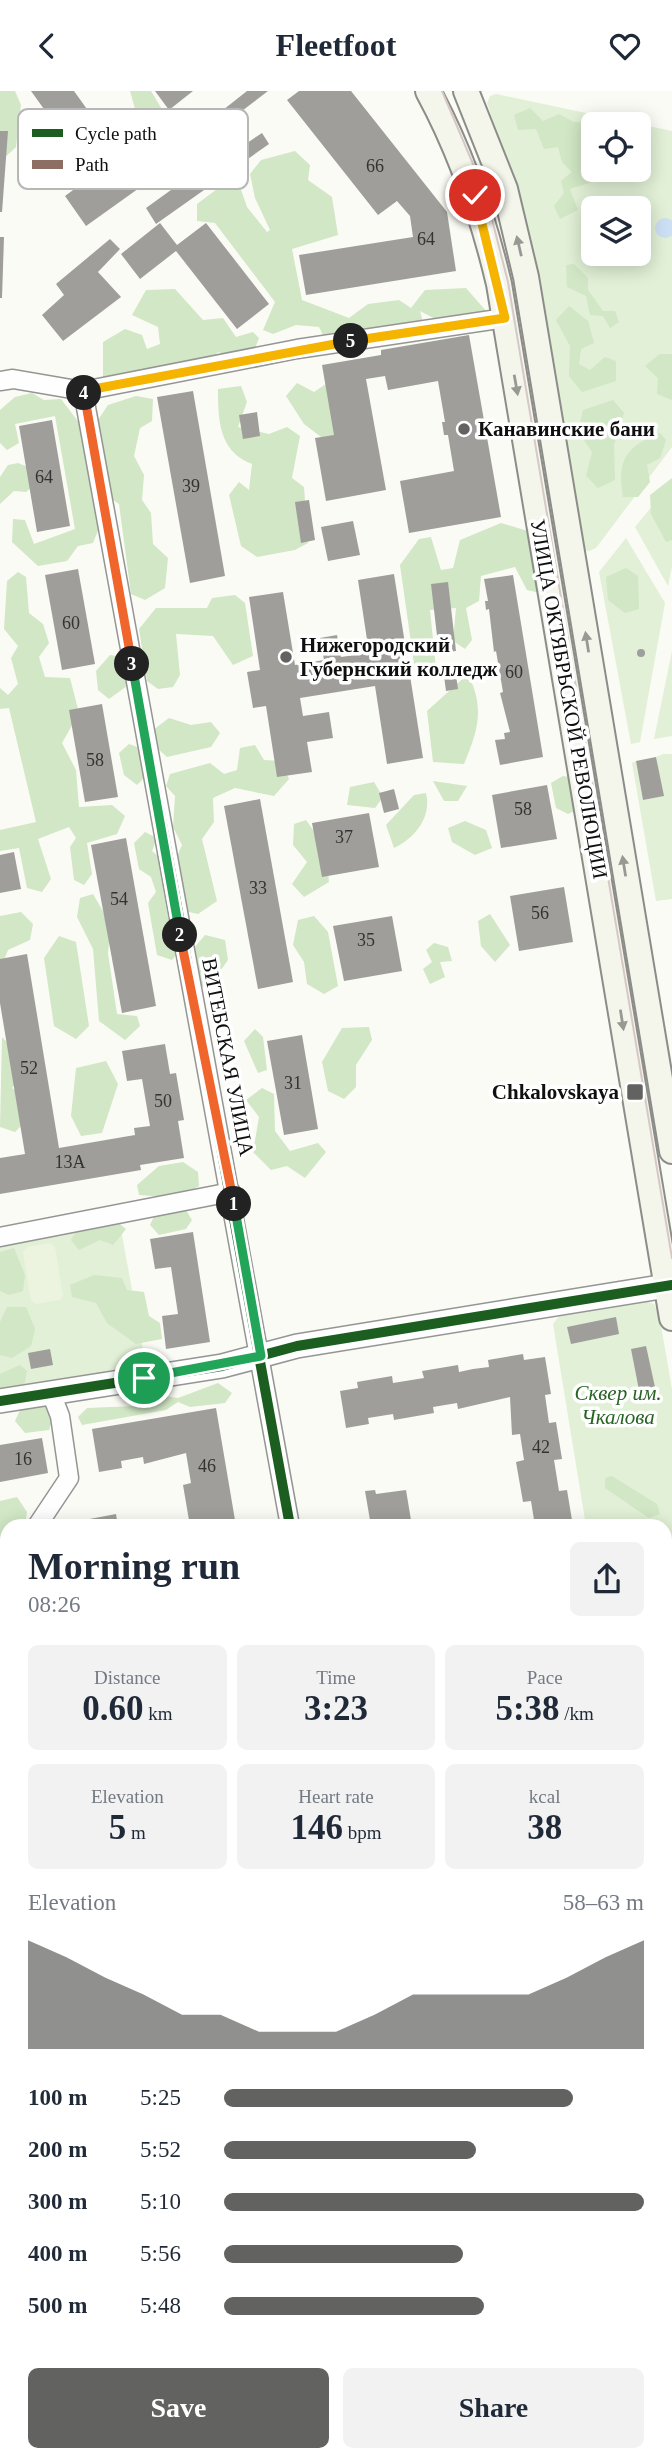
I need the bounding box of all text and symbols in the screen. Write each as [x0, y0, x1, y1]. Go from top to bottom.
icon: back [28, 27, 66, 65]
text: Fleetfoot [276, 27, 396, 63]
icon: heart [606, 27, 644, 65]
legend [18, 109, 248, 189]
map controls [581, 112, 651, 266]
button: locate [581, 112, 651, 182]
text: Cycle path [75, 123, 157, 144]
text: Path [75, 154, 109, 175]
house number: 66 [366, 156, 384, 176]
pin [445, 165, 505, 225]
icon: check [456, 176, 494, 214]
button: layers [581, 196, 651, 266]
house number: 64 [417, 229, 435, 249]
one-way arrow [514, 235, 525, 257]
pin: 5 [334, 323, 368, 359]
text: 5 [346, 330, 355, 351]
one-way arrow [511, 374, 522, 396]
pin: 4 [66, 375, 102, 411]
text: 4 [79, 382, 88, 403]
place label: Канавинские бани [478, 417, 655, 441]
marker: Канавинские бани [456, 421, 472, 437]
house number: 64 [35, 467, 53, 487]
house number: 39 [182, 476, 200, 496]
street label: УЛИЦА ОКТЯБРЬСКОЙ РЕВОЛЮЦИИ [525, 517, 613, 881]
house number: 60 [62, 613, 80, 633]
one-way arrow [581, 631, 592, 653]
place label: Нижегородский Губернский колледж [300, 633, 498, 681]
pin: 3 [114, 647, 150, 681]
marker: Нижегородский Губернский колледж [278, 649, 294, 665]
text: 3 [127, 653, 136, 674]
house number: 60 [505, 662, 523, 682]
house number: 58 [86, 750, 104, 770]
house number: 58 [514, 799, 532, 819]
house number: 37 [335, 827, 353, 847]
one-way arrow [618, 855, 629, 877]
house number: 33 [249, 878, 267, 898]
house number: 54 [110, 889, 128, 909]
house number: 56 [531, 903, 549, 923]
pin: 2 [162, 917, 198, 953]
text: 2 [175, 924, 184, 945]
house number: 35 [357, 930, 375, 950]
street label: ВИТЕБСКАЯ УЛИЦА [197, 956, 259, 1159]
one-way arrow [617, 1009, 628, 1031]
house number: 52 [20, 1058, 38, 1078]
house number: 31 [284, 1073, 302, 1093]
place label: Chkalovskaya [492, 1080, 619, 1104]
marker: Chkalovskaya [625, 1082, 645, 1102]
house number: 50 [154, 1091, 172, 1111]
house number: 13А [55, 1152, 86, 1172]
pin: 1 [216, 1187, 252, 1221]
text: 1 [229, 1193, 238, 1214]
pin [114, 1348, 174, 1408]
icon: arrive [125, 1359, 163, 1397]
park label: Сквер им. Чкалова [574, 1381, 662, 1429]
house number: 42 [532, 1437, 550, 1457]
house number: 16 [14, 1449, 32, 1469]
house number: 46 [198, 1456, 216, 1476]
button: share [570, 1542, 644, 1616]
text: Morning run [28, 1545, 240, 1587]
text: 08:26 [28, 1592, 80, 1617]
text: Distance [94, 1667, 161, 1688]
text: Time [316, 1667, 356, 1688]
text: Pace [527, 1667, 563, 1688]
text: 0.60 [82, 1689, 143, 1728]
text: 3:23 [304, 1689, 368, 1728]
text: 5:38 [495, 1689, 560, 1728]
text: km [143, 1703, 172, 1724]
text: /km [560, 1703, 594, 1724]
text: Elevation [91, 1786, 164, 1807]
text: Heart rate [298, 1786, 374, 1807]
text: kcal [529, 1786, 560, 1807]
text: 5 [109, 1808, 126, 1847]
text: 146 [290, 1808, 343, 1847]
text: 38 [527, 1808, 562, 1847]
text: m [126, 1822, 146, 1843]
text: bpm [343, 1822, 382, 1843]
text: Elevation [28, 1890, 116, 1915]
text: 58–63 m [563, 1890, 644, 1915]
text: 100 m [28, 2085, 87, 2110]
text: 5:25 [140, 2085, 181, 2110]
text: 200 m [28, 2137, 87, 2162]
text: 5:52 [140, 2137, 181, 2162]
text: 300 m [28, 2189, 87, 2214]
text: 5:10 [140, 2189, 181, 2214]
text: 400 m [28, 2241, 87, 2266]
text: 5:56 [140, 2241, 181, 2266]
text: 500 m [28, 2293, 87, 2318]
text: 5:48 [140, 2293, 181, 2318]
button: Save [28, 2368, 329, 2448]
button: Share [343, 2368, 644, 2448]

